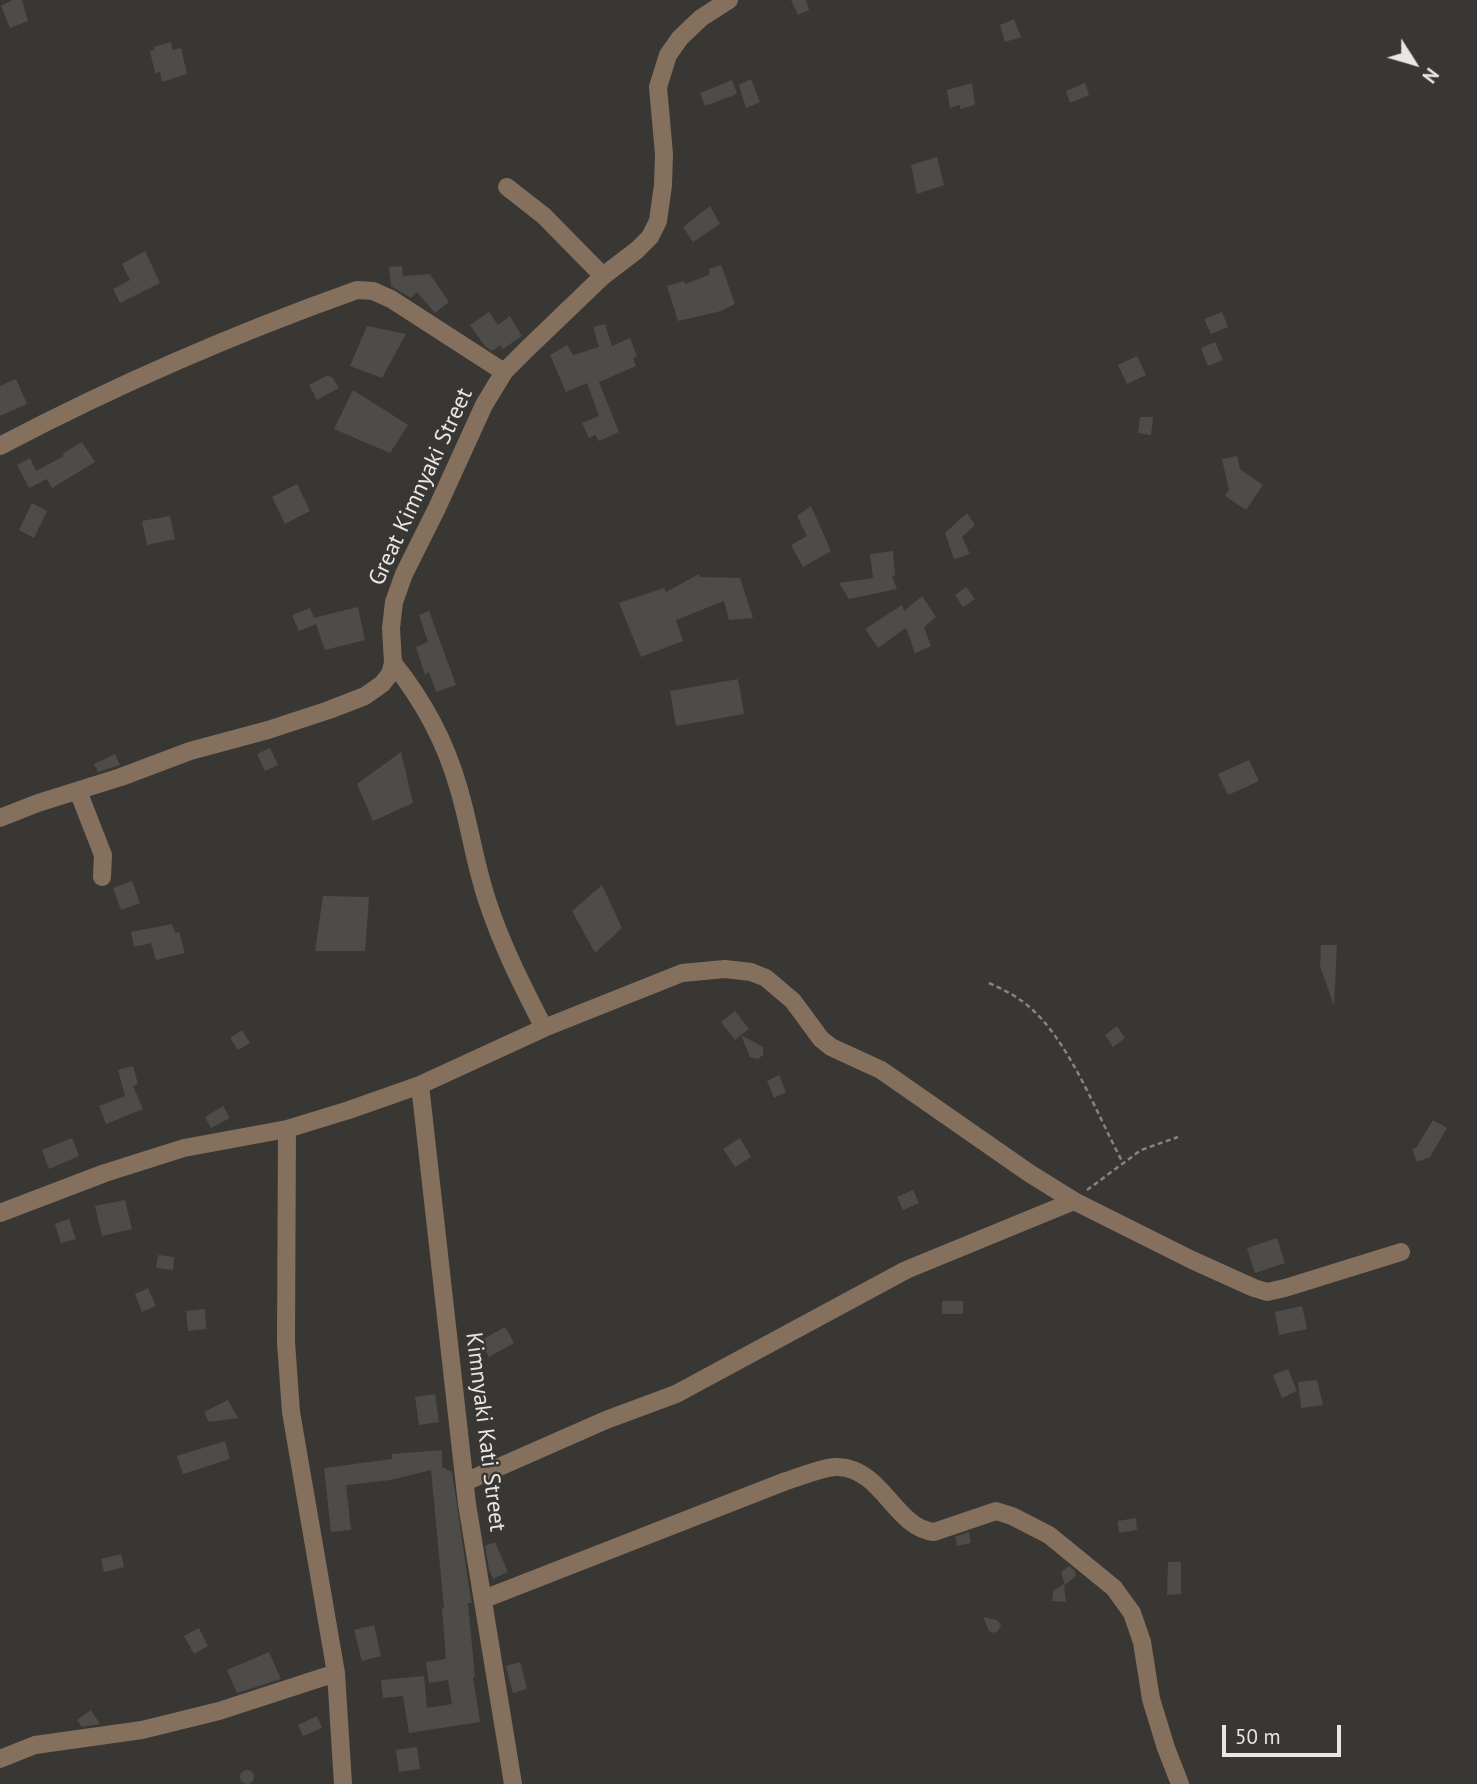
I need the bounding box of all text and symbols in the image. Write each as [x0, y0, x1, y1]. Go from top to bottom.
north arrow [1379, 28, 1449, 98]
text: N [1417, 63, 1444, 88]
street label: Great Kimnyaki Street [363, 384, 479, 590]
street label: Kimnyaki Kati Street [459, 1331, 511, 1533]
scale bar [1225, 1710, 1344, 1754]
text: 50 m [1235, 1723, 1281, 1750]

